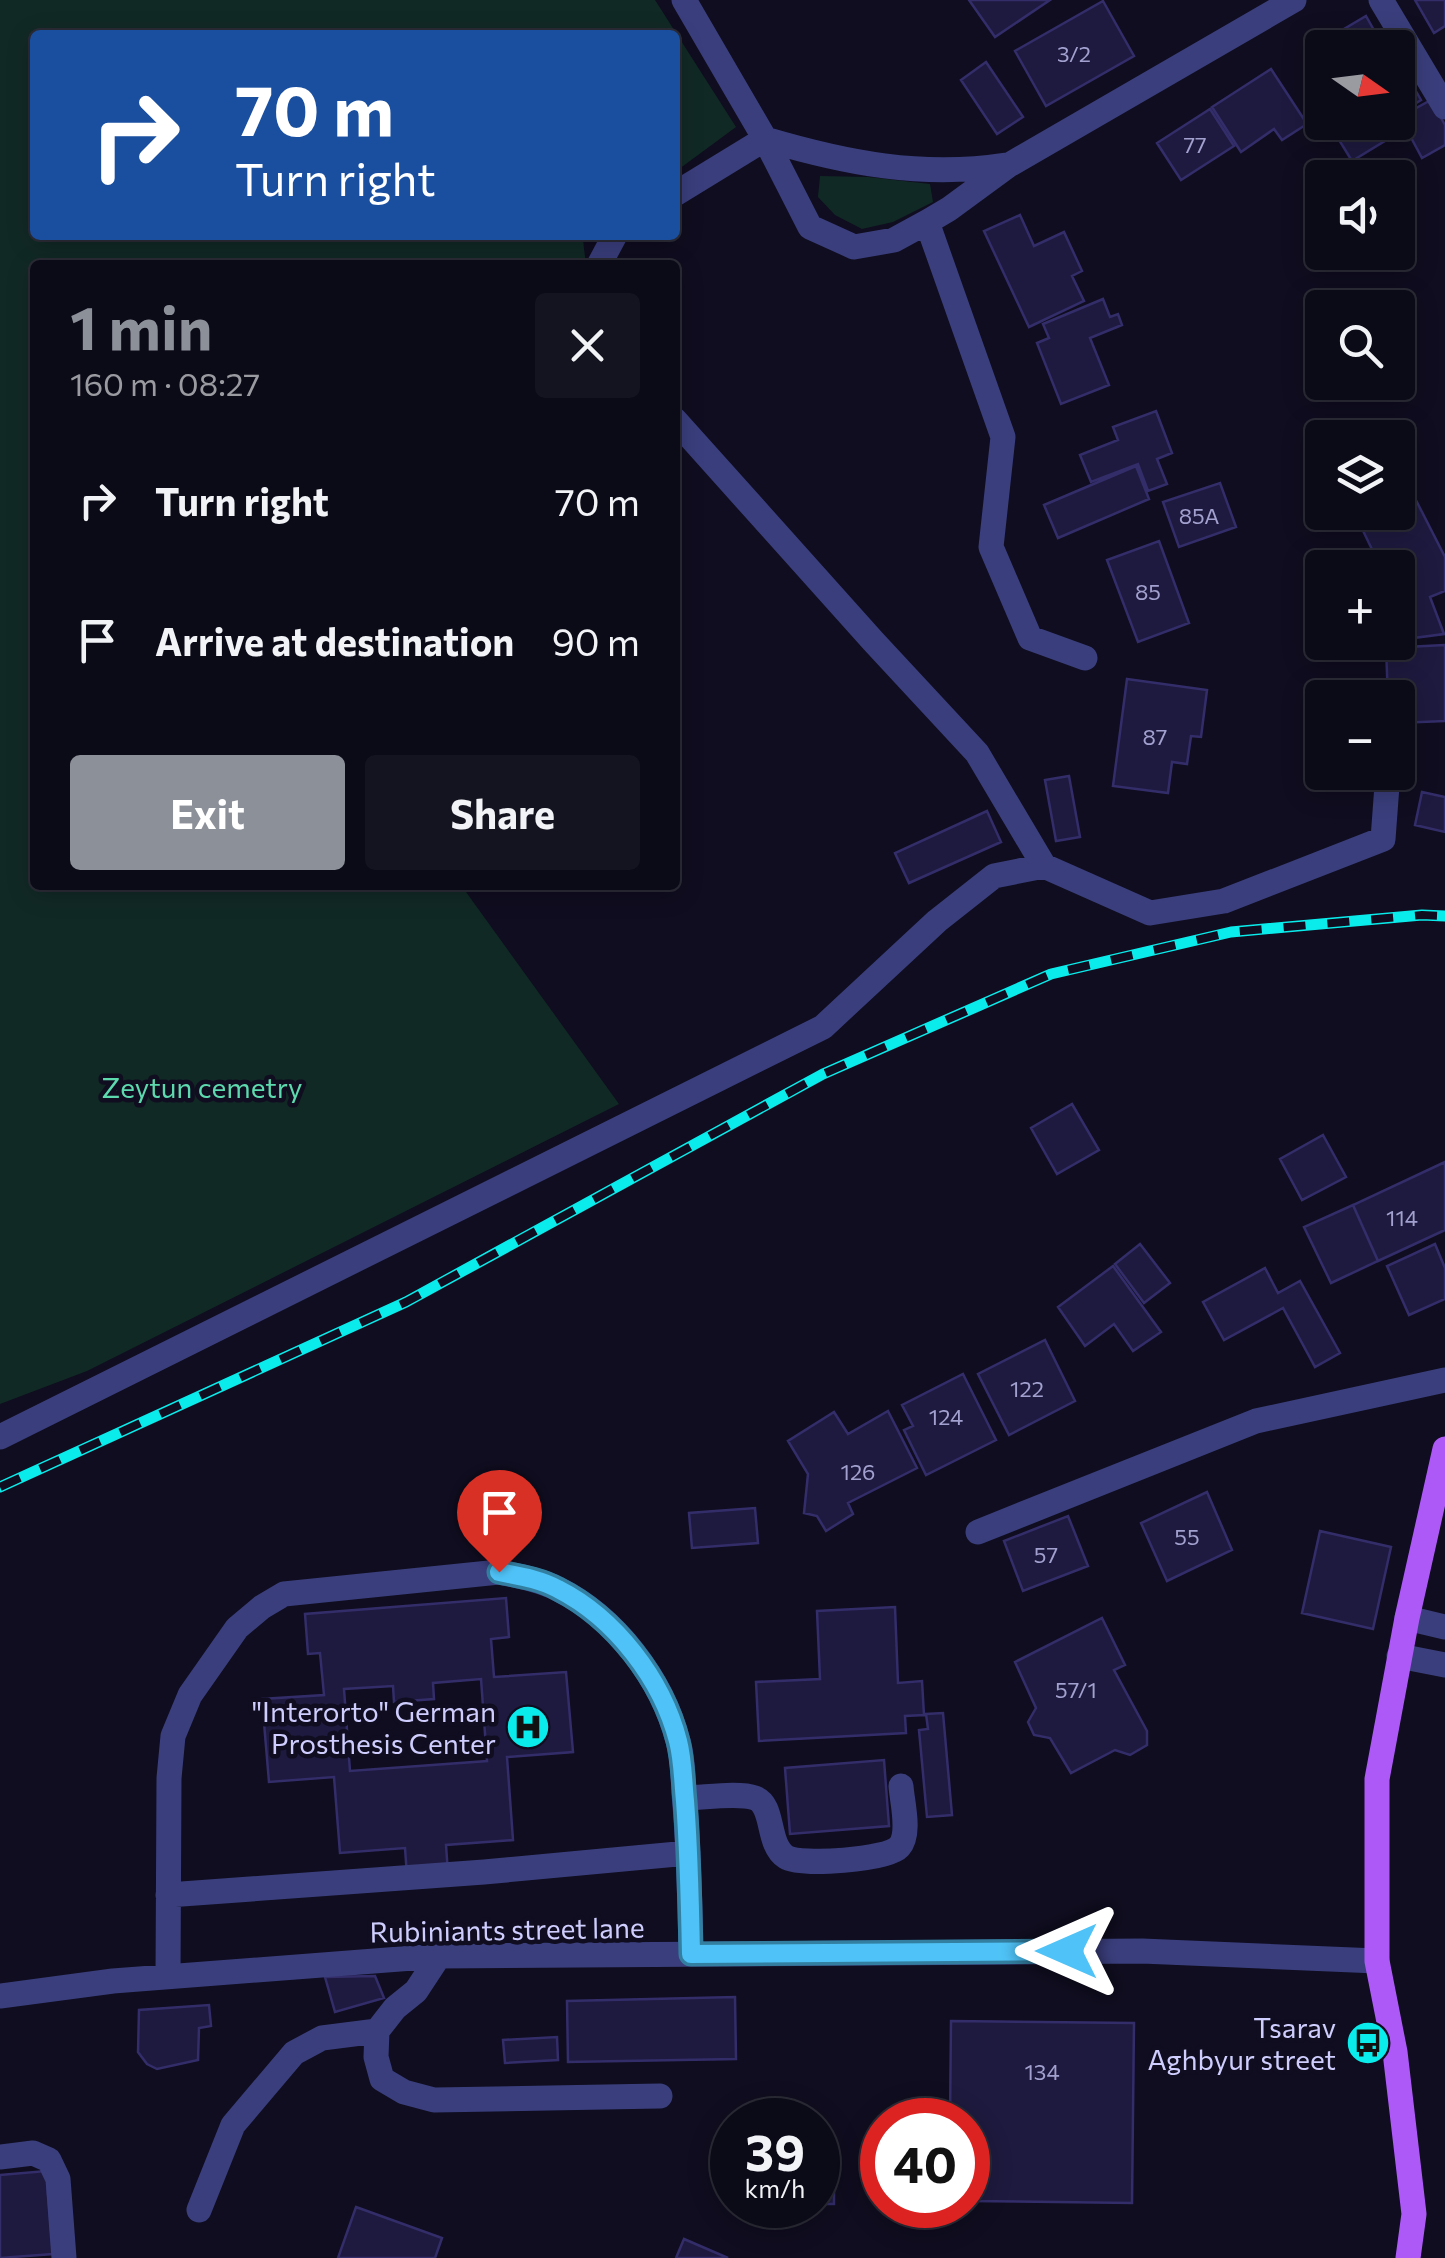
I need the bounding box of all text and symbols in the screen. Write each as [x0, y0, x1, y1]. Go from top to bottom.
north arrow [1305, 30, 1415, 140]
map controls [1305, 30, 1415, 790]
house number: 3/2 [1057, 40, 1091, 67]
text: 70 m [235, 65, 394, 150]
icon: right [70, 70, 200, 200]
house number: 77 [1183, 131, 1207, 158]
text: Turn right [235, 150, 436, 205]
button: sound [1305, 160, 1415, 270]
text: 1 min [70, 289, 212, 362]
button: search [1305, 290, 1415, 400]
button: close [535, 293, 640, 398]
text: 160 m · 08:27 [70, 363, 260, 403]
button: layers [1305, 420, 1415, 530]
icon: right [70, 473, 125, 528]
text: Turn right [155, 477, 329, 524]
text: 70 m [555, 477, 640, 524]
house number: 85A [1179, 502, 1219, 529]
button: + [1305, 550, 1415, 660]
house number: 85 [1135, 578, 1161, 605]
icon: arrive [70, 613, 125, 668]
text: Arrive at destination [155, 617, 514, 664]
text: 90 m [552, 617, 640, 664]
button: − [1305, 680, 1415, 790]
house number: 87 [1143, 723, 1167, 750]
button: Exit [70, 755, 345, 870]
button: Share [365, 755, 640, 870]
park label: Zeytun cemetry [102, 1070, 303, 1104]
house number: 114 [1386, 1204, 1418, 1231]
house number: 122 [1010, 1375, 1044, 1402]
house number: 124 [929, 1403, 963, 1430]
house number: 126 [841, 1458, 875, 1485]
pin [457, 1470, 542, 1573]
icon: arrive [472, 1485, 527, 1540]
house number: 55 [1174, 1523, 1200, 1550]
house number: 57 [1034, 1541, 1058, 1568]
house number: 57/1 [1055, 1676, 1097, 1703]
place label: "Interorto" German Prosthesis Center [252, 1694, 496, 1760]
hospital icon: "Interorto" German Prosthesis Center [505, 1704, 551, 1750]
position arrow [1015, 1899, 1119, 2003]
street label: Rubiniants street lane [369, 1910, 645, 1948]
place label: Tsarav Aghbyur street [1148, 2010, 1336, 2076]
bus stop icon: Tsarav Aghbyur street [1345, 2020, 1391, 2066]
house number: 134 [1024, 2058, 1060, 2085]
speed limit sign: 40 [860, 2098, 990, 2228]
text: 39 [745, 2120, 805, 2181]
text: km/h [745, 2173, 805, 2203]

